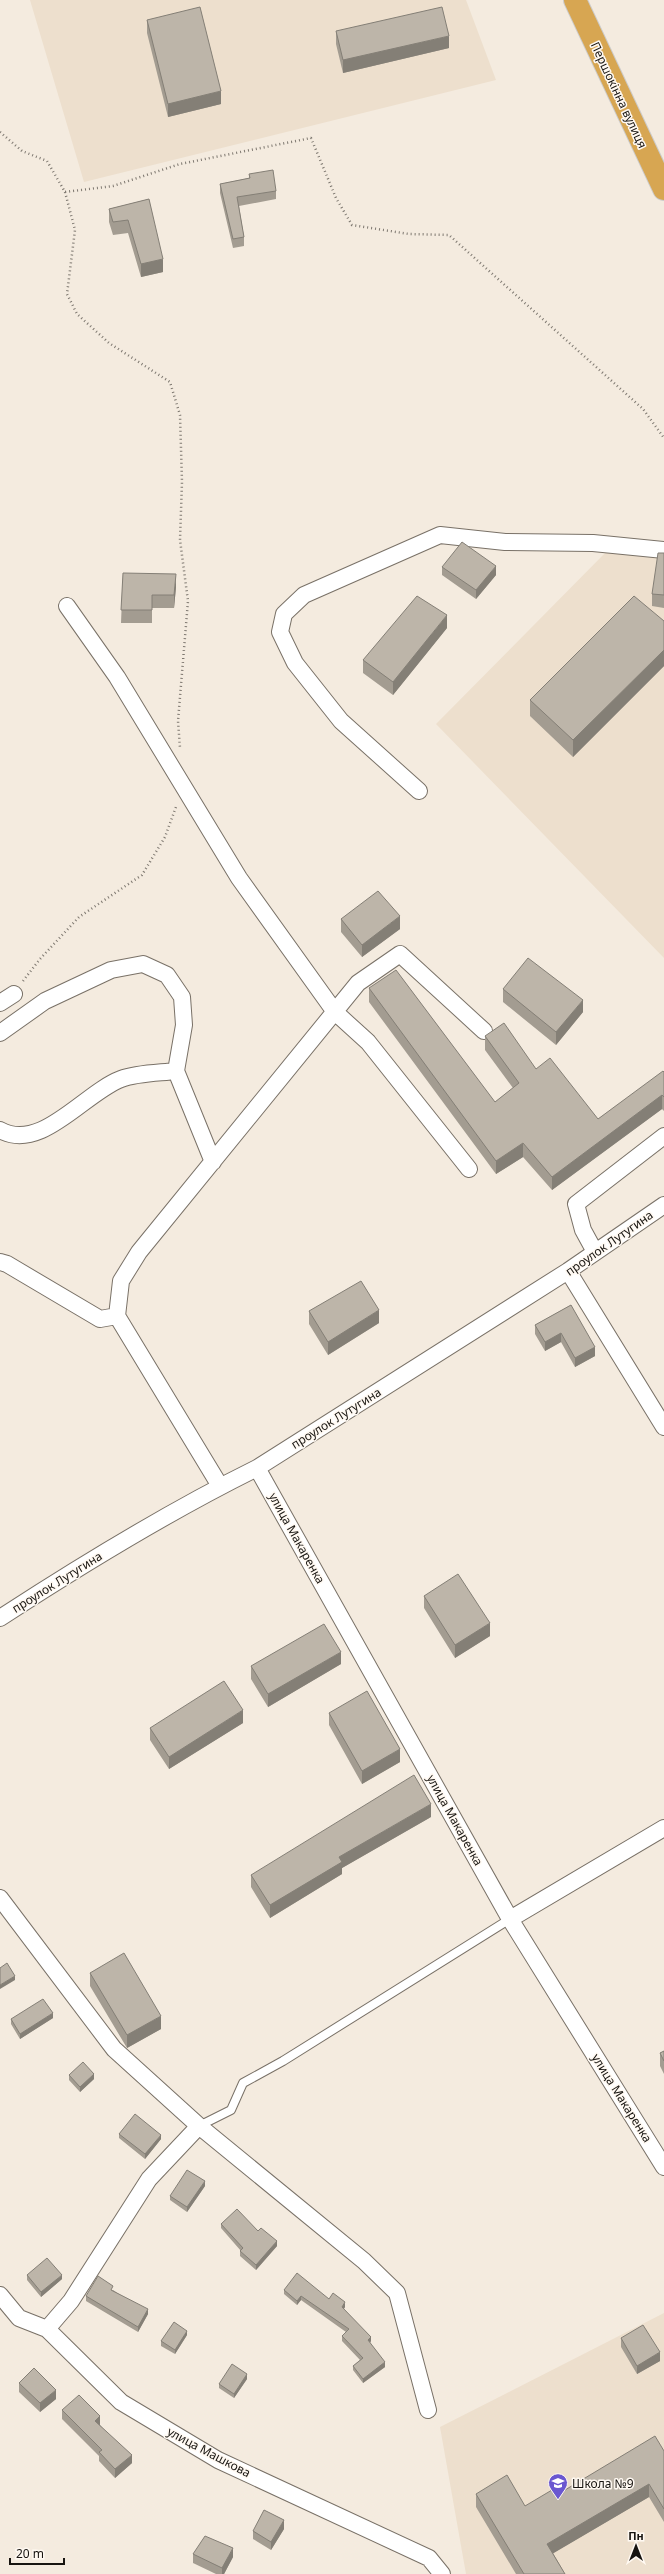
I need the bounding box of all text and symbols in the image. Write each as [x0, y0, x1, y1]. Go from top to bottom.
street label: Першокінна вулиця [587, 39, 651, 151]
street label: проулок Лутугина [562, 1206, 656, 1280]
street label: проулок Лутугина [288, 1383, 384, 1453]
street label: улица Макаренка [265, 1489, 329, 1587]
street label: проулок Лутугина [9, 1547, 105, 1617]
street label: улица Макаренка [423, 1771, 487, 1869]
street label: улица Макаренка [588, 2050, 656, 2146]
street label: улица Машкова [164, 2423, 254, 2481]
school or university icon: Школа №9 [547, 2472, 569, 2500]
place label: Школа №9 [572, 2475, 634, 2492]
north arrow [616, 2526, 656, 2566]
text: Пн [628, 2528, 644, 2543]
scale bar [10, 2540, 64, 2566]
text: 20 m [16, 2545, 44, 2562]

